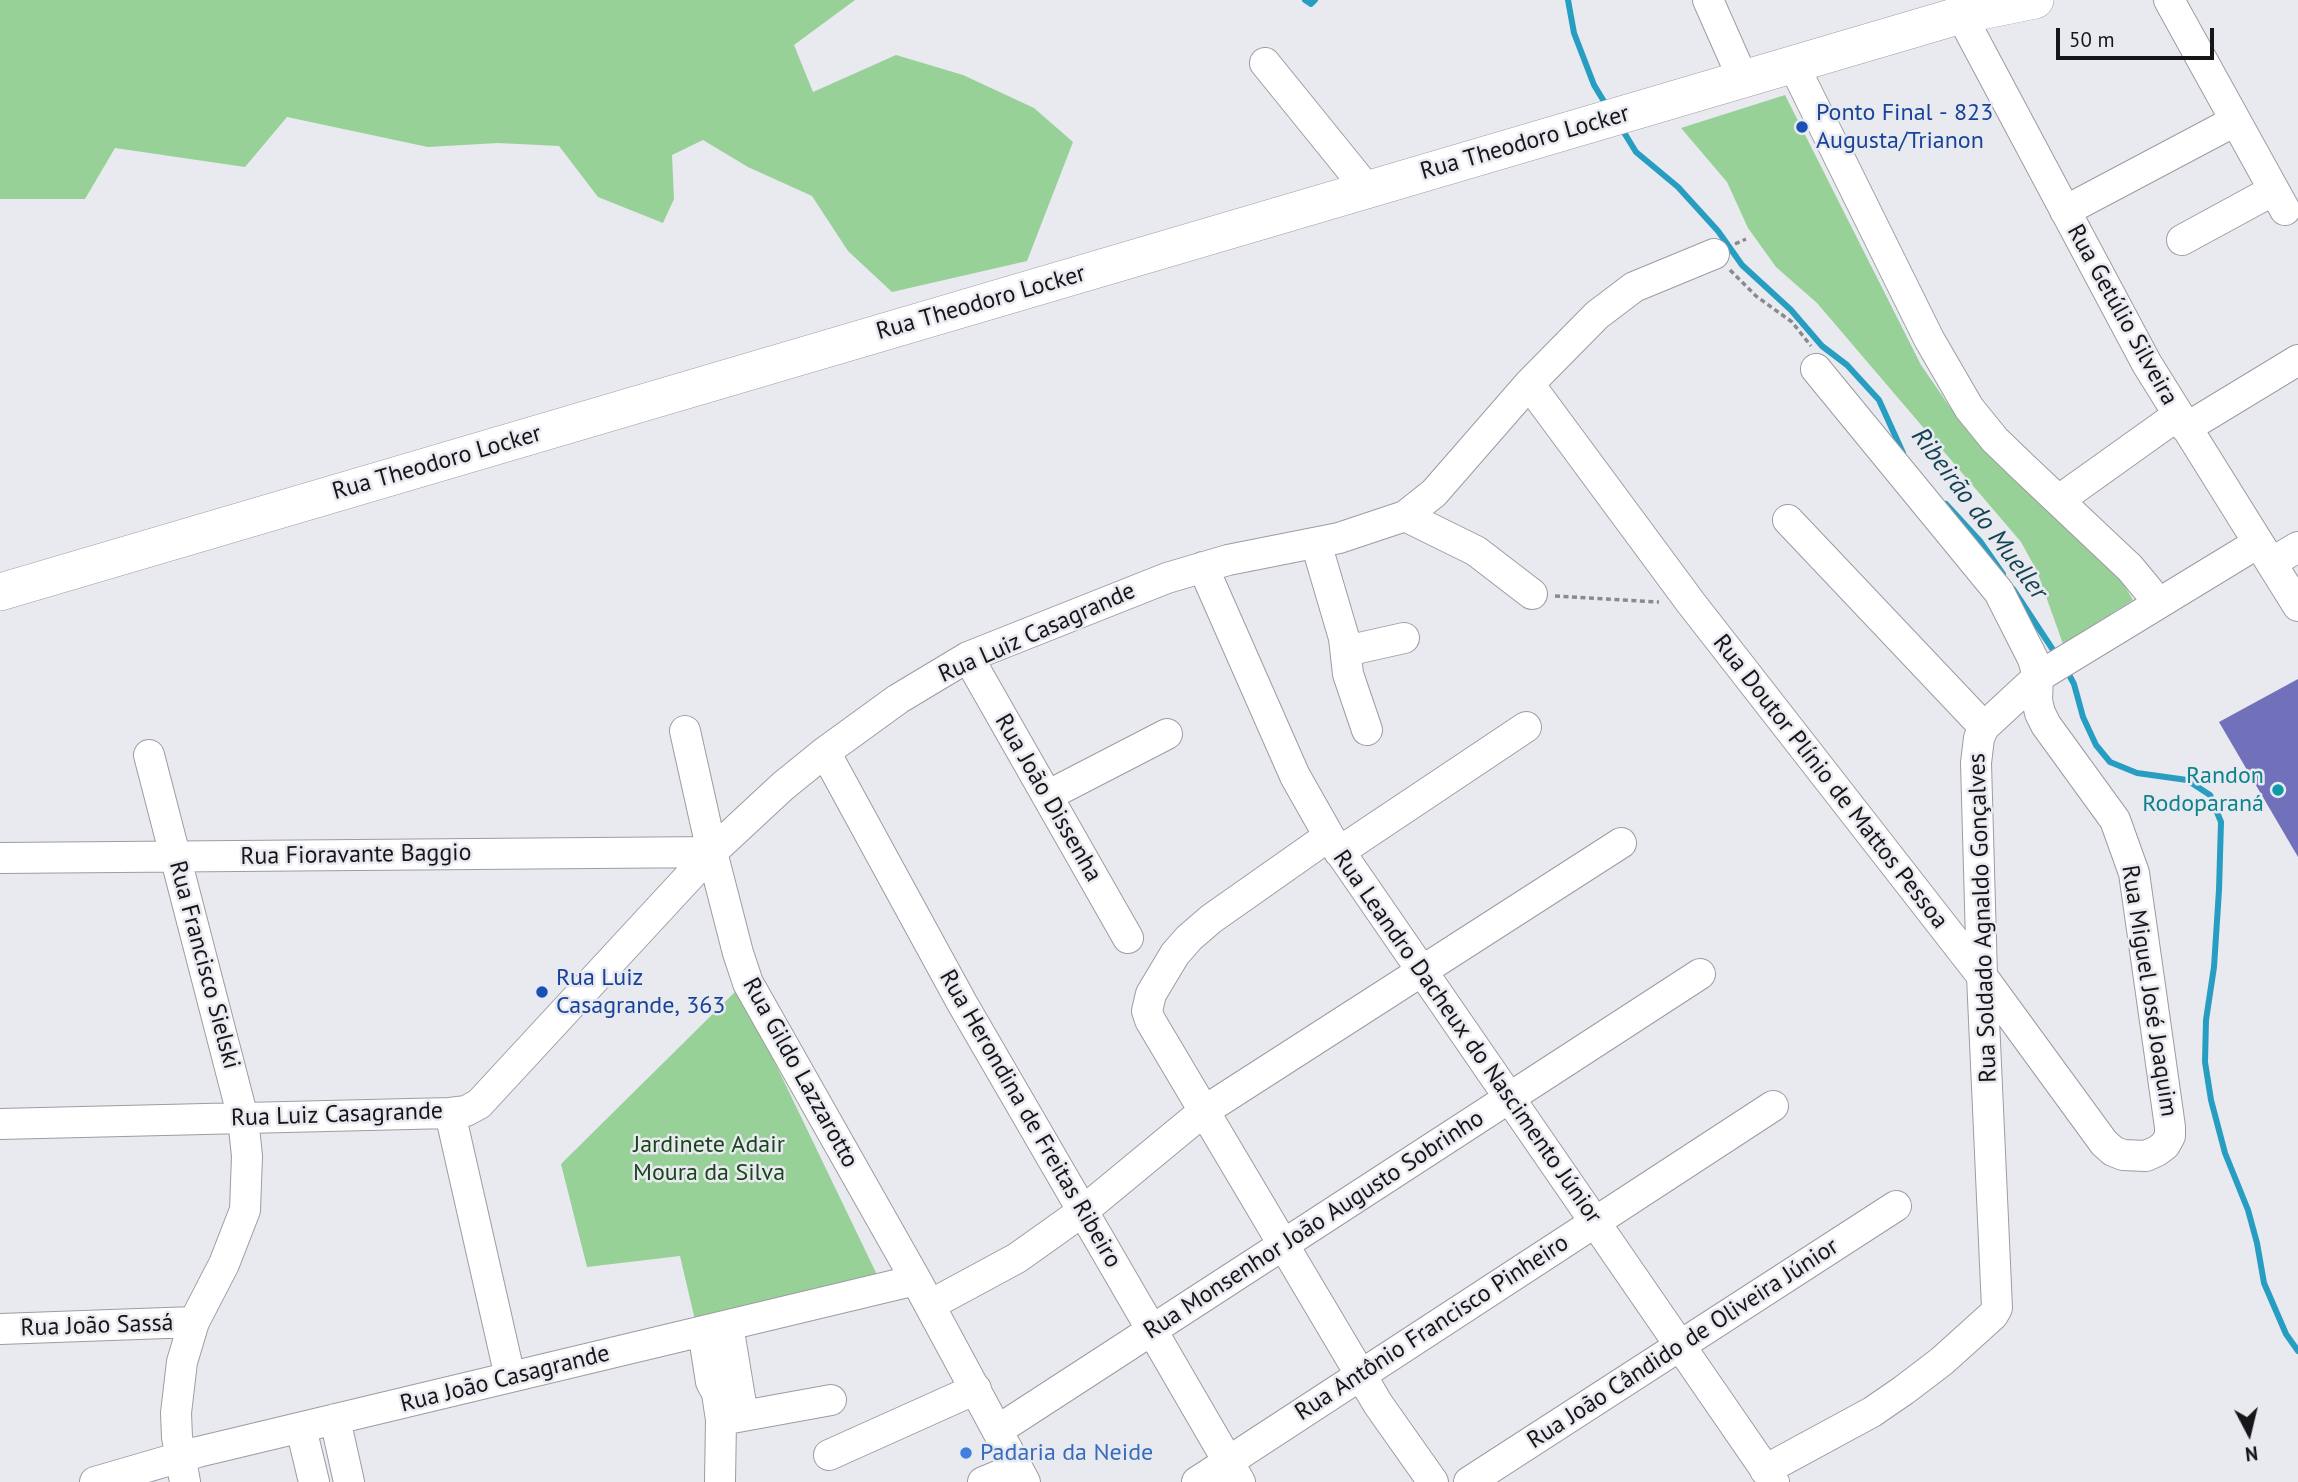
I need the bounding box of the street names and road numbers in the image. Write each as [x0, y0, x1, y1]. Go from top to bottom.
street label: Rua Theodoro Locker [1417, 99, 1633, 187]
street label: Rua Getúlio Silveira [2060, 220, 2184, 410]
street label: Rua Theodoro Locker [873, 259, 1089, 347]
street label: Rua Theodoro Locker [329, 419, 545, 507]
street label: Rua Luiz Casagrande [934, 577, 1140, 689]
street label: Rua Doutor Plínio de Mattos Pessoa [1706, 629, 1954, 935]
street label: Rua João Dissenha [988, 709, 1108, 887]
street label: Rua Soldado Agnaldo Gonçalves [1963, 753, 2003, 1083]
street label: Rua Fioravante Baggio [240, 839, 472, 871]
street label: Rua Leandro Dacheux do Nascimento Júnior [1326, 845, 1608, 1229]
street label: Rua Francisco Sielski [162, 858, 246, 1072]
street label: Rua Miguel José Joaquim [2115, 863, 2183, 1119]
street label: Rua Herondina de Freitas Ribeiro [933, 965, 1127, 1273]
street label: Rua Gildo Lazzarotto [736, 973, 864, 1173]
street label: Rua Luiz Casagrande [231, 1097, 443, 1133]
street label: Rua Monsenhor João Augusto Sobrinho [1139, 1104, 1489, 1346]
street label: Rua Antônio Francisco Pinheiro [1290, 1229, 1574, 1427]
street label: Rua João Cândido de Oliveira Júnior [1522, 1233, 1844, 1455]
street label: Rua João Sassá [20, 1309, 174, 1343]
street label: Rua João Casagrande [397, 1339, 613, 1419]

